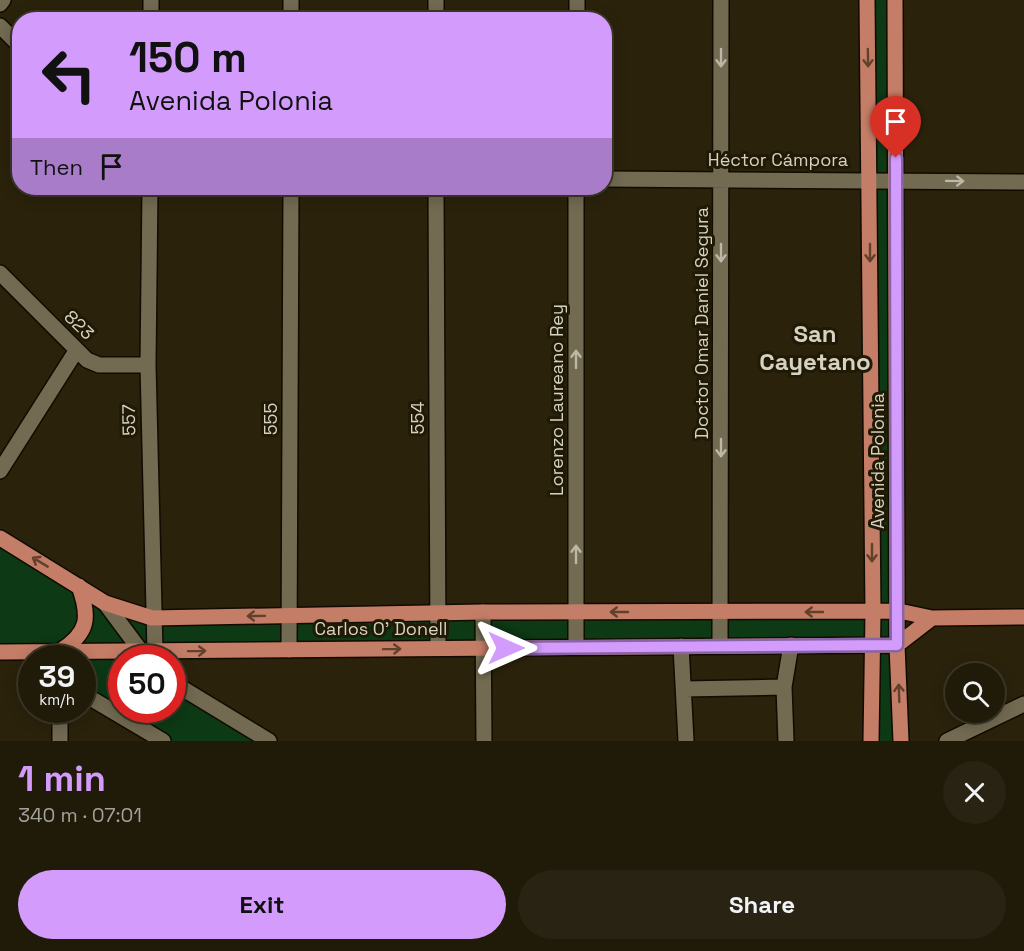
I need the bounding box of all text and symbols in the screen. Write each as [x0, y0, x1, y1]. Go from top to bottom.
text: 150 m [129, 31, 247, 84]
icon: left [30, 36, 108, 114]
one-way arrow [715, 48, 727, 68]
one-way arrow [862, 48, 873, 68]
text: Avenida Polonia [129, 83, 333, 118]
pin [870, 96, 921, 158]
icon: arrive [879, 105, 912, 138]
street label: Héctor Cámpora [708, 148, 848, 171]
icon: arrive [95, 150, 128, 183]
text: Then [30, 153, 83, 181]
one-way arrow [944, 175, 964, 187]
street label: Doctor Omar Daniel Segura [690, 207, 713, 439]
one-way arrow [715, 243, 727, 263]
one-way arrow [864, 243, 876, 263]
street label: Lorenzo Laureano Rey [545, 304, 568, 496]
street label: 823 [60, 305, 99, 344]
district label: San Cayetano [759, 318, 871, 377]
one-way arrow [570, 349, 582, 369]
street label: Avenida Polonia [866, 393, 889, 529]
street label: 554 [406, 402, 429, 434]
street label: 555 [259, 403, 282, 435]
street label: 557 [117, 404, 140, 436]
one-way arrow [715, 438, 727, 458]
one-way arrow [866, 543, 878, 563]
one-way arrow [570, 544, 582, 564]
one-way arrow [32, 556, 49, 568]
one-way arrow [610, 606, 630, 618]
one-way arrow [805, 606, 825, 618]
one-way arrow [247, 611, 267, 622]
position arrow [474, 616, 538, 680]
street label: Carlos O' Donell [315, 617, 447, 640]
one-way arrow [381, 643, 401, 655]
speed limit sign: 50 [108, 645, 186, 723]
one-way arrow [186, 645, 206, 656]
text: 39 [39, 657, 75, 696]
map controls [945, 663, 1005, 723]
button: search [945, 663, 1005, 723]
one-way arrow [893, 683, 905, 703]
text: km/h [39, 690, 75, 709]
text: 1 min [18, 756, 106, 802]
button: close [943, 761, 1006, 824]
text: 340 m · 07:01 [18, 802, 142, 828]
button: Exit [18, 870, 506, 939]
button: Share [518, 870, 1006, 939]

